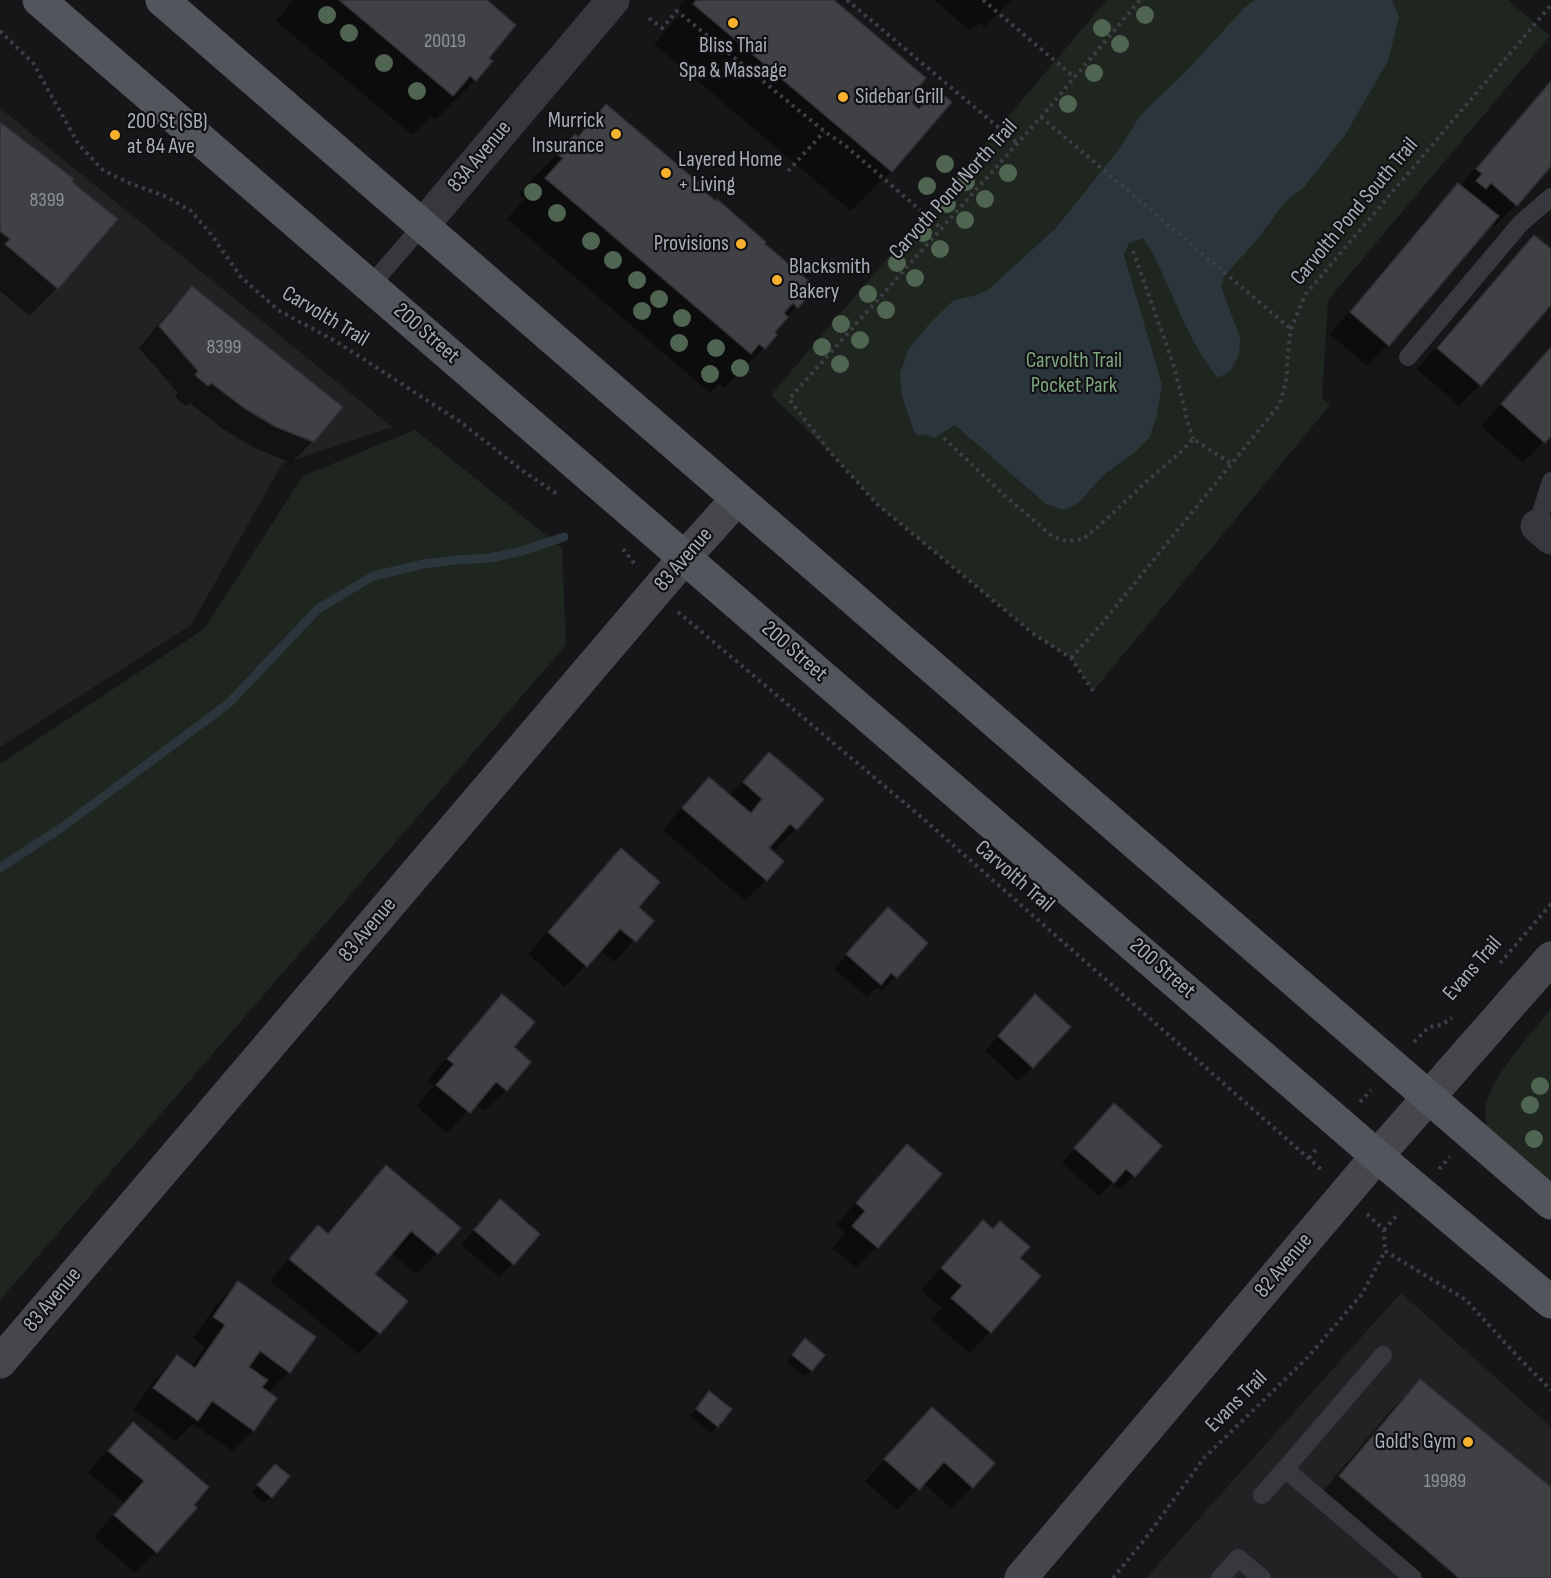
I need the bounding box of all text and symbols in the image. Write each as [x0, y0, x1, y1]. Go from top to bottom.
marker: Bliss Thai Spa & Massage [726, 16, 740, 30]
house number: 20019 [424, 30, 466, 54]
place label: Bliss Thai Spa & Massage [679, 33, 787, 84]
place label: Sidebar Grill [855, 84, 944, 110]
marker: Sidebar Grill [836, 90, 850, 104]
place label: Murrick Insurance [532, 108, 604, 160]
place label: 200 St (SB) at 84 Ave [127, 109, 208, 160]
street label: Carvoth Pond North Trail [884, 115, 1024, 265]
street label: 83A Avenue [442, 116, 518, 198]
marker: Murrick Insurance [609, 127, 623, 141]
marker: 200 St (SB) at 84 Ave [108, 128, 122, 142]
street label: Carvolth Pond South Trail [1286, 133, 1424, 291]
place label: Layered Home + Living [678, 147, 782, 198]
marker: Layered Home + Living [659, 166, 673, 180]
house number: 8399 [30, 189, 64, 213]
place label: Provisions [654, 231, 729, 257]
marker: Provisions [734, 237, 748, 251]
place label: Blacksmith Bakery [789, 254, 870, 306]
marker: Blacksmith Bakery [770, 273, 784, 287]
street label: Carvolth Trail [277, 281, 373, 353]
street label: 200 Street [388, 298, 464, 370]
house number: 8399 [207, 336, 241, 360]
park label: Carvolth Trail Pocket Park [1026, 348, 1122, 400]
street label: 83 Avenue [649, 523, 719, 597]
street label: 200 Street [756, 616, 832, 688]
street label: Carvolth Trail [969, 835, 1059, 919]
street label: 83 Avenue [333, 892, 403, 968]
street label: Evans Trail [1438, 931, 1508, 1007]
street label: 200 Street [1124, 933, 1200, 1005]
street label: 82 Avenue [1249, 1228, 1319, 1304]
street label: 83 Avenue [18, 1262, 88, 1338]
street label: Evans Trail [1201, 1366, 1273, 1438]
place label: Gold's Gym [1374, 1429, 1456, 1455]
marker: Gold's Gym [1461, 1435, 1475, 1449]
house number: 19989 [1424, 1470, 1466, 1494]

